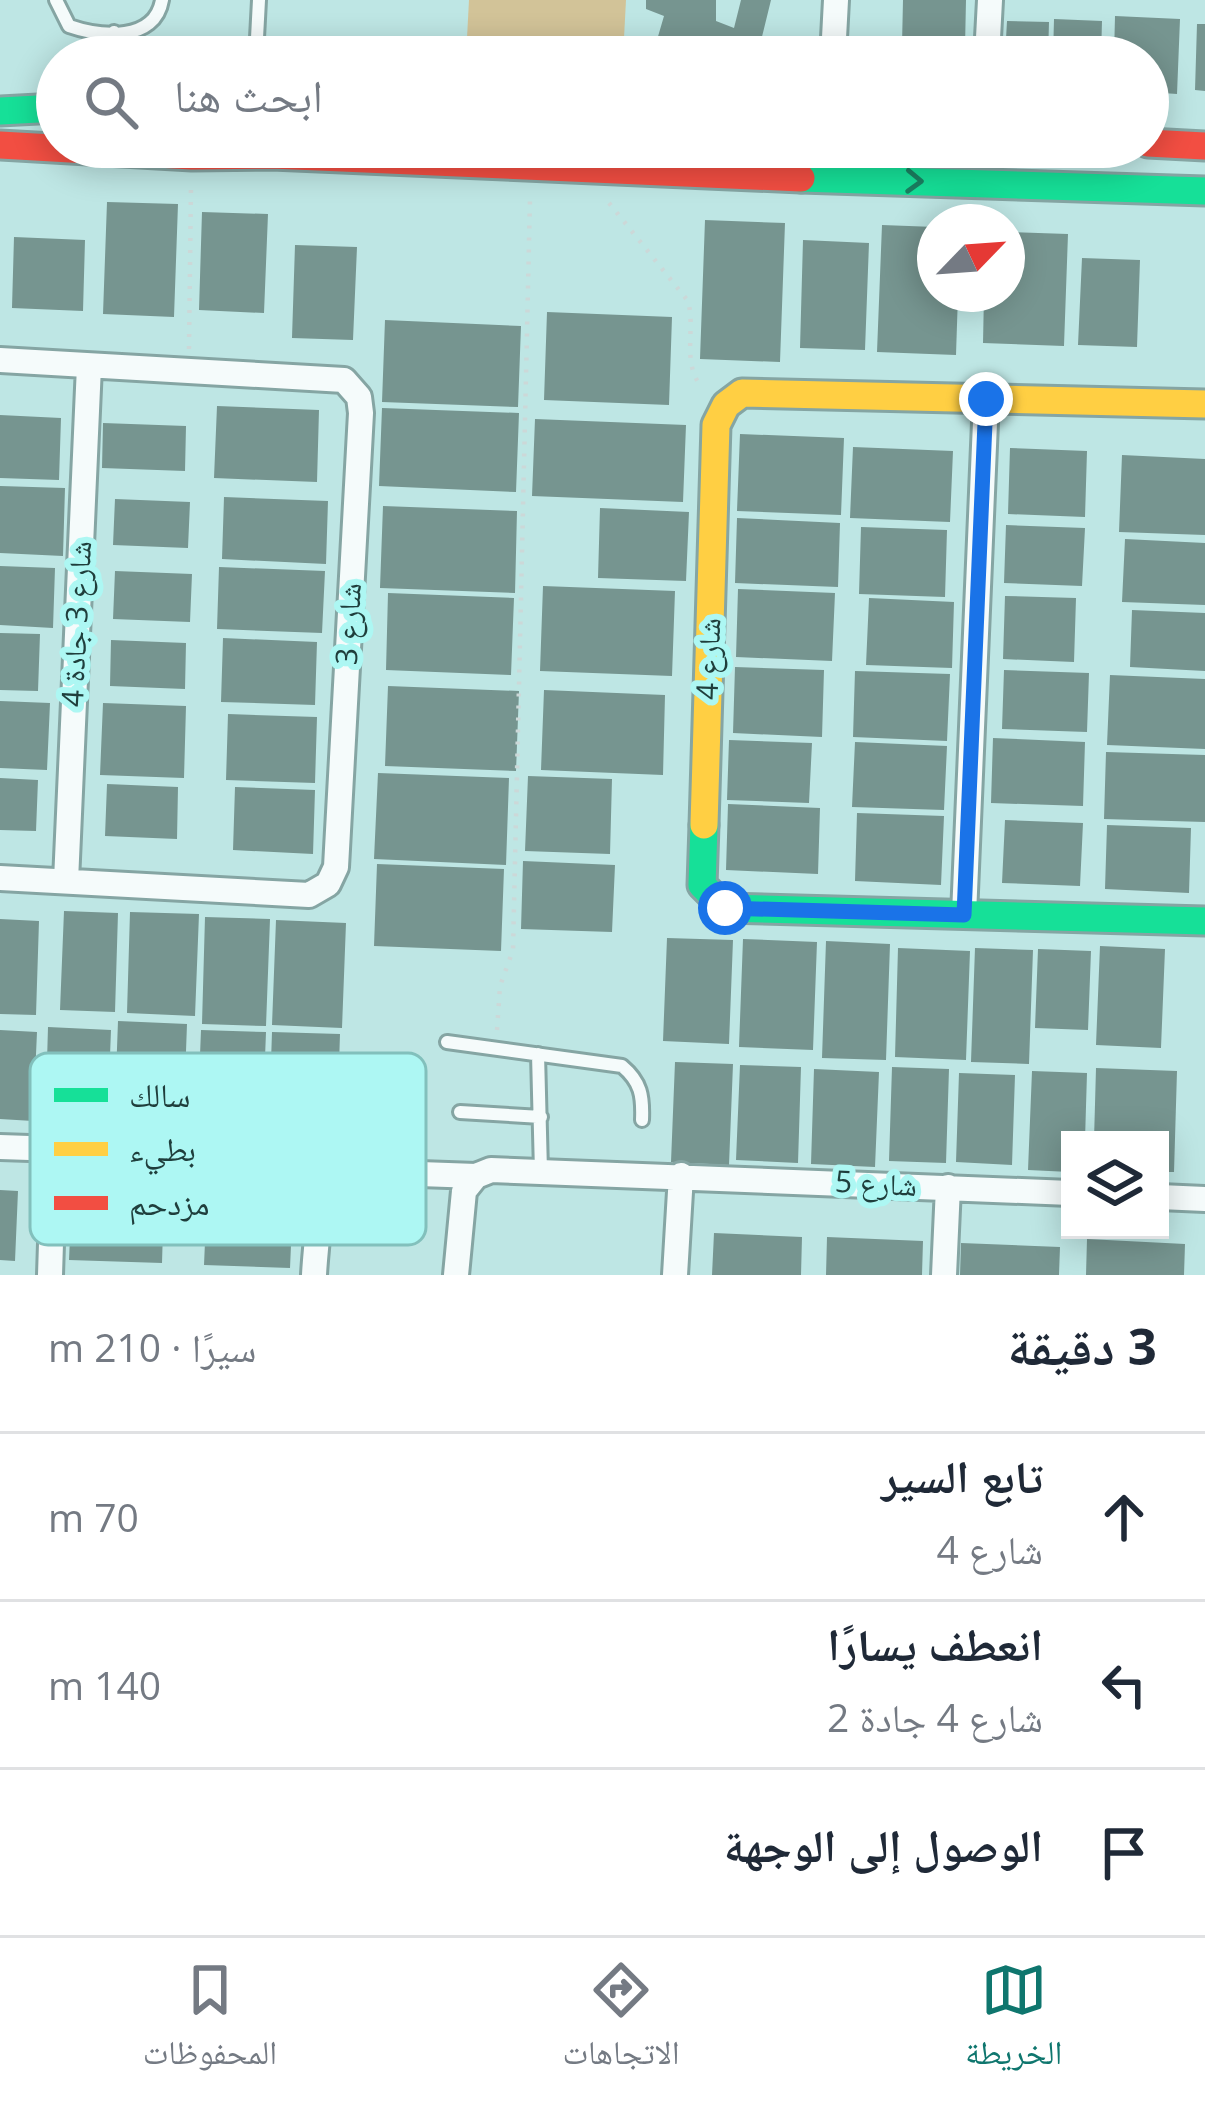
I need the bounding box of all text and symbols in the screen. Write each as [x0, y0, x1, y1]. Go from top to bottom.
search box [36, 36, 1169, 168]
text: ابحث هنا [174, 64, 323, 125]
icon: search [78, 69, 144, 135]
one-way arrow [905, 168, 924, 194]
north arrow [917, 204, 1025, 312]
route end [959, 372, 1013, 426]
street label: شارع 3 جادة 4 [51, 540, 100, 708]
street label: شارع 3 [325, 582, 370, 666]
street label: شارع 4 [686, 617, 729, 701]
route start [698, 881, 752, 935]
legend [30, 1053, 426, 1245]
text: سالك [129, 1072, 190, 1117]
text: بطيء [129, 1126, 196, 1175]
map controls [1061, 1131, 1169, 1239]
button: layers [1061, 1131, 1169, 1239]
street label: شارع 5 [834, 1160, 918, 1205]
text: مزدحم [129, 1180, 209, 1226]
text: 3 دقيقة [1007, 1310, 1157, 1380]
text: سيرًا · 210 m [48, 1320, 256, 1373]
text: تابع السير [881, 1445, 1043, 1506]
icon: ahead [1091, 1484, 1157, 1550]
text: 70 m [48, 1490, 139, 1543]
text: شارع 4 [936, 1522, 1043, 1575]
text: انعطف يسارًا [827, 1613, 1043, 1674]
icon: left [1091, 1652, 1157, 1718]
text: 140 m [48, 1658, 161, 1711]
text: شارع 4 جادة 2 [827, 1690, 1043, 1743]
text: الوصول إلى الوجهة [724, 1814, 1043, 1875]
icon: arrive [1091, 1820, 1157, 1886]
tab: المحفوظات [143, 1957, 277, 2085]
tab: الاتجاهات [562, 1957, 680, 2085]
tab: الخريطة [965, 1957, 1062, 2085]

